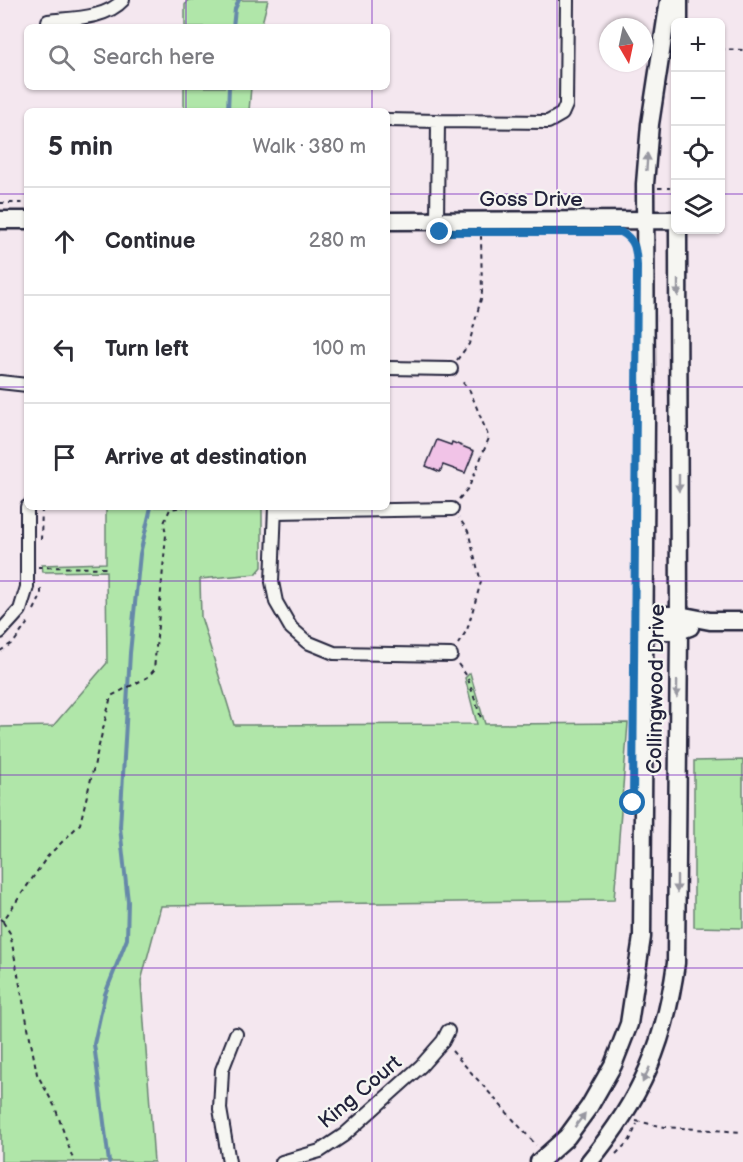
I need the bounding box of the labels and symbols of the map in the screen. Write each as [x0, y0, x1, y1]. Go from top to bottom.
north arrow [599, 18, 653, 72]
one-way arrow [642, 153, 651, 172]
street label: Goss Drive [479, 187, 583, 212]
route end [426, 218, 452, 244]
one-way arrow [673, 278, 683, 297]
one-way arrow [674, 473, 684, 492]
street label: Collingwood Drive [642, 604, 670, 774]
one-way arrow [673, 680, 682, 699]
route start [619, 789, 645, 815]
one-way arrow [672, 875, 682, 894]
street label: King Court [313, 1050, 407, 1134]
one-way arrow [642, 1066, 651, 1083]
one-way arrow [573, 1112, 586, 1128]

